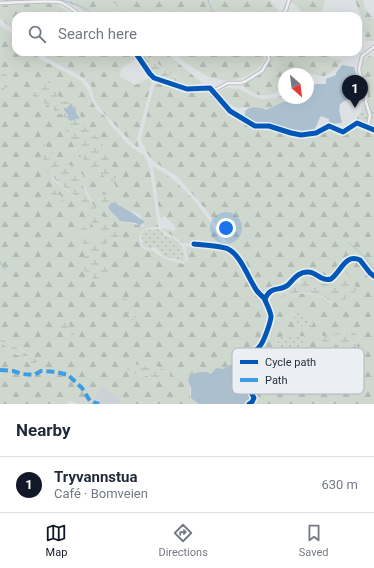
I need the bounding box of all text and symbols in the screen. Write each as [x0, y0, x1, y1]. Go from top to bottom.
search box [12, 12, 362, 56]
icon: search [26, 23, 48, 45]
text: Search here [58, 25, 137, 43]
north arrow [278, 68, 314, 104]
pin: 1 [342, 75, 368, 108]
your location [216, 218, 236, 238]
legend [232, 348, 364, 394]
text: Cycle path [265, 356, 316, 369]
text: Path [265, 374, 288, 387]
text: Nearby [16, 420, 71, 440]
text: Tryvannstua [54, 468, 138, 486]
text: 1 [25, 477, 33, 492]
text: 630 m [321, 477, 358, 492]
text: Café · Bomveien [54, 486, 148, 501]
tab: Map [45, 522, 67, 559]
tab: Directions [158, 522, 208, 559]
tab: Saved [299, 522, 329, 559]

